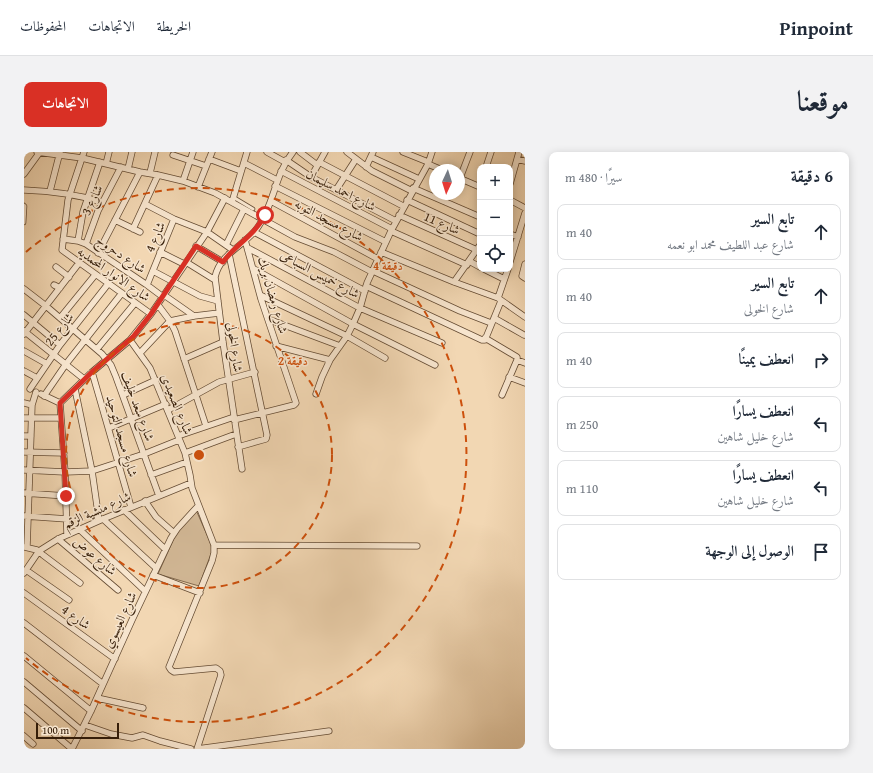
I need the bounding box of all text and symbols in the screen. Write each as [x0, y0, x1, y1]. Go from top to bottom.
text: Pinpoint [780, 14, 853, 42]
text: المحفوظات [20, 16, 66, 36]
text: الاتجاهات [88, 16, 135, 36]
text: الخريطة [157, 16, 191, 36]
text: موقعنا [797, 80, 849, 121]
button: الاتجاهات [24, 82, 107, 127]
text: 6 دقيقة [791, 163, 833, 188]
street label: شارع احمد سليمان [302, 164, 379, 218]
north arrow [429, 164, 465, 200]
map controls [477, 164, 513, 272]
button: + [477, 164, 513, 200]
text: سيرًا · 480 m [565, 168, 623, 187]
street label: شارع 3 [77, 182, 109, 219]
street label: شارع مسجد التوبه [290, 194, 367, 248]
button: − [477, 200, 513, 236]
route start [256, 206, 274, 224]
street label: شارع 11 [420, 207, 463, 241]
text: تابع السير [752, 208, 794, 229]
street label: شارع 4 [140, 219, 172, 256]
icon: ahead [810, 221, 832, 243]
text: 40 m [566, 223, 592, 242]
street label: شارع دحروج [91, 230, 150, 279]
text: شارع عبد اللطيف محمد ابو نعمه [667, 235, 794, 254]
button: locate [477, 236, 513, 272]
street label: شارع الانوار المحمديه [73, 242, 154, 308]
street label: شارع خميس السباعى [276, 245, 363, 305]
street label: شارع رمضان بريك [251, 254, 293, 336]
text: 4 دقيقة [373, 257, 403, 274]
text: تابع السير [752, 272, 794, 293]
icon: ahead [810, 285, 832, 307]
text: 40 m [566, 287, 592, 306]
text: شارع الخولى [744, 299, 794, 318]
street label: شارع 25 [40, 308, 80, 351]
street label: شارع الخولى [220, 321, 248, 373]
text: انعطف يمينًا [738, 348, 794, 369]
icon: right [810, 349, 832, 371]
text: 40 m [566, 351, 592, 370]
text: 2 دقيقة [278, 352, 308, 369]
street label: شارع سعد خليف [115, 368, 159, 444]
street label: شارع الصعيدى [154, 371, 198, 438]
street label: شارع مسجد التوحيد [99, 393, 143, 480]
text: انعطف يسارًا [732, 400, 794, 421]
icon: left [810, 413, 832, 435]
text: 250 m [566, 415, 598, 434]
text: شارع خليل شاهين [718, 427, 794, 446]
centre of rings [192, 448, 206, 462]
text: انعطف يسارًا [732, 464, 794, 485]
icon: left [810, 477, 832, 499]
text: 110 m [566, 479, 598, 498]
route end [57, 487, 75, 505]
street label: شارع منشية الزقم [60, 487, 135, 536]
text: شارع خليل شاهين [718, 491, 794, 510]
street label: شارع عوض [68, 532, 121, 581]
text: الوصول إلى الوجهة [705, 540, 794, 561]
icon: arrive [810, 541, 832, 563]
street label: شارع العيسوي [99, 589, 143, 652]
street label: شارع 4 [56, 600, 94, 636]
scale bar [36, 721, 119, 740]
text: 100 m [42, 722, 69, 738]

